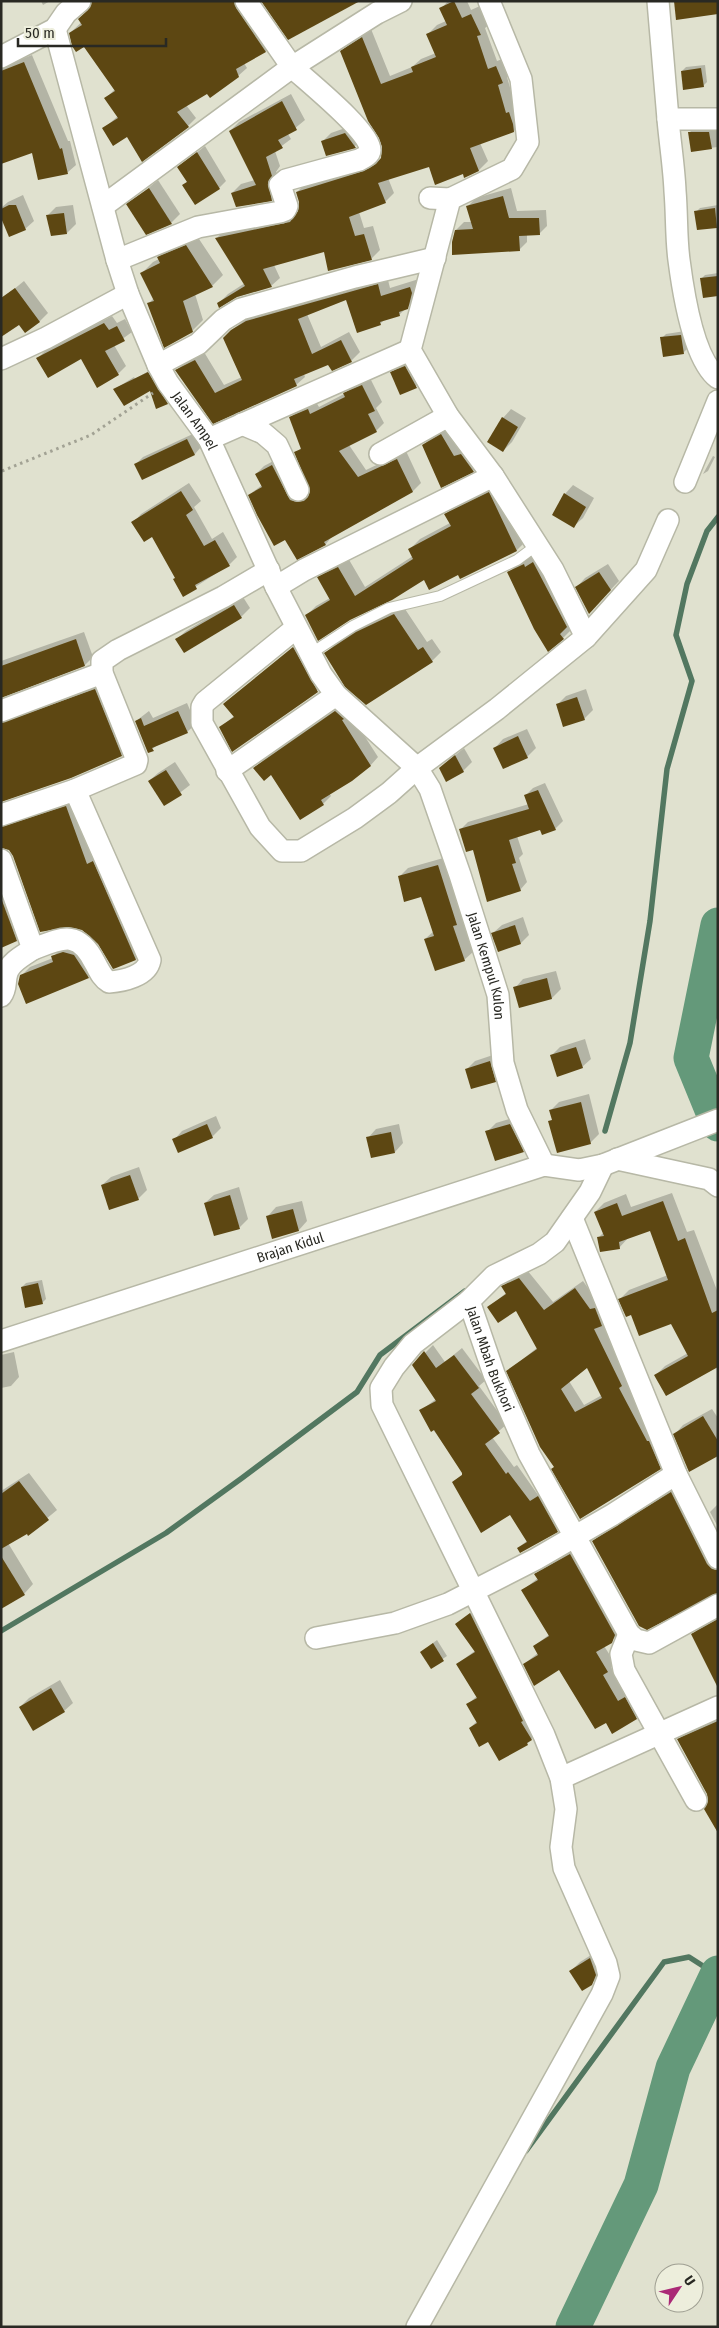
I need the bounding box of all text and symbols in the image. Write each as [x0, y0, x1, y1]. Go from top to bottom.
scale bar [18, 15, 165, 47]
text: 50 m [25, 24, 55, 42]
street label: Jalan Ampel [168, 388, 221, 453]
street label: Jalan Kempul Kulon [464, 910, 508, 1020]
street label: Brajan Kidul [255, 1228, 326, 1266]
street label: Jalan Mbah Bukhori [463, 1304, 518, 1414]
north arrow [654, 2263, 704, 2313]
text: U [680, 2273, 699, 2289]

